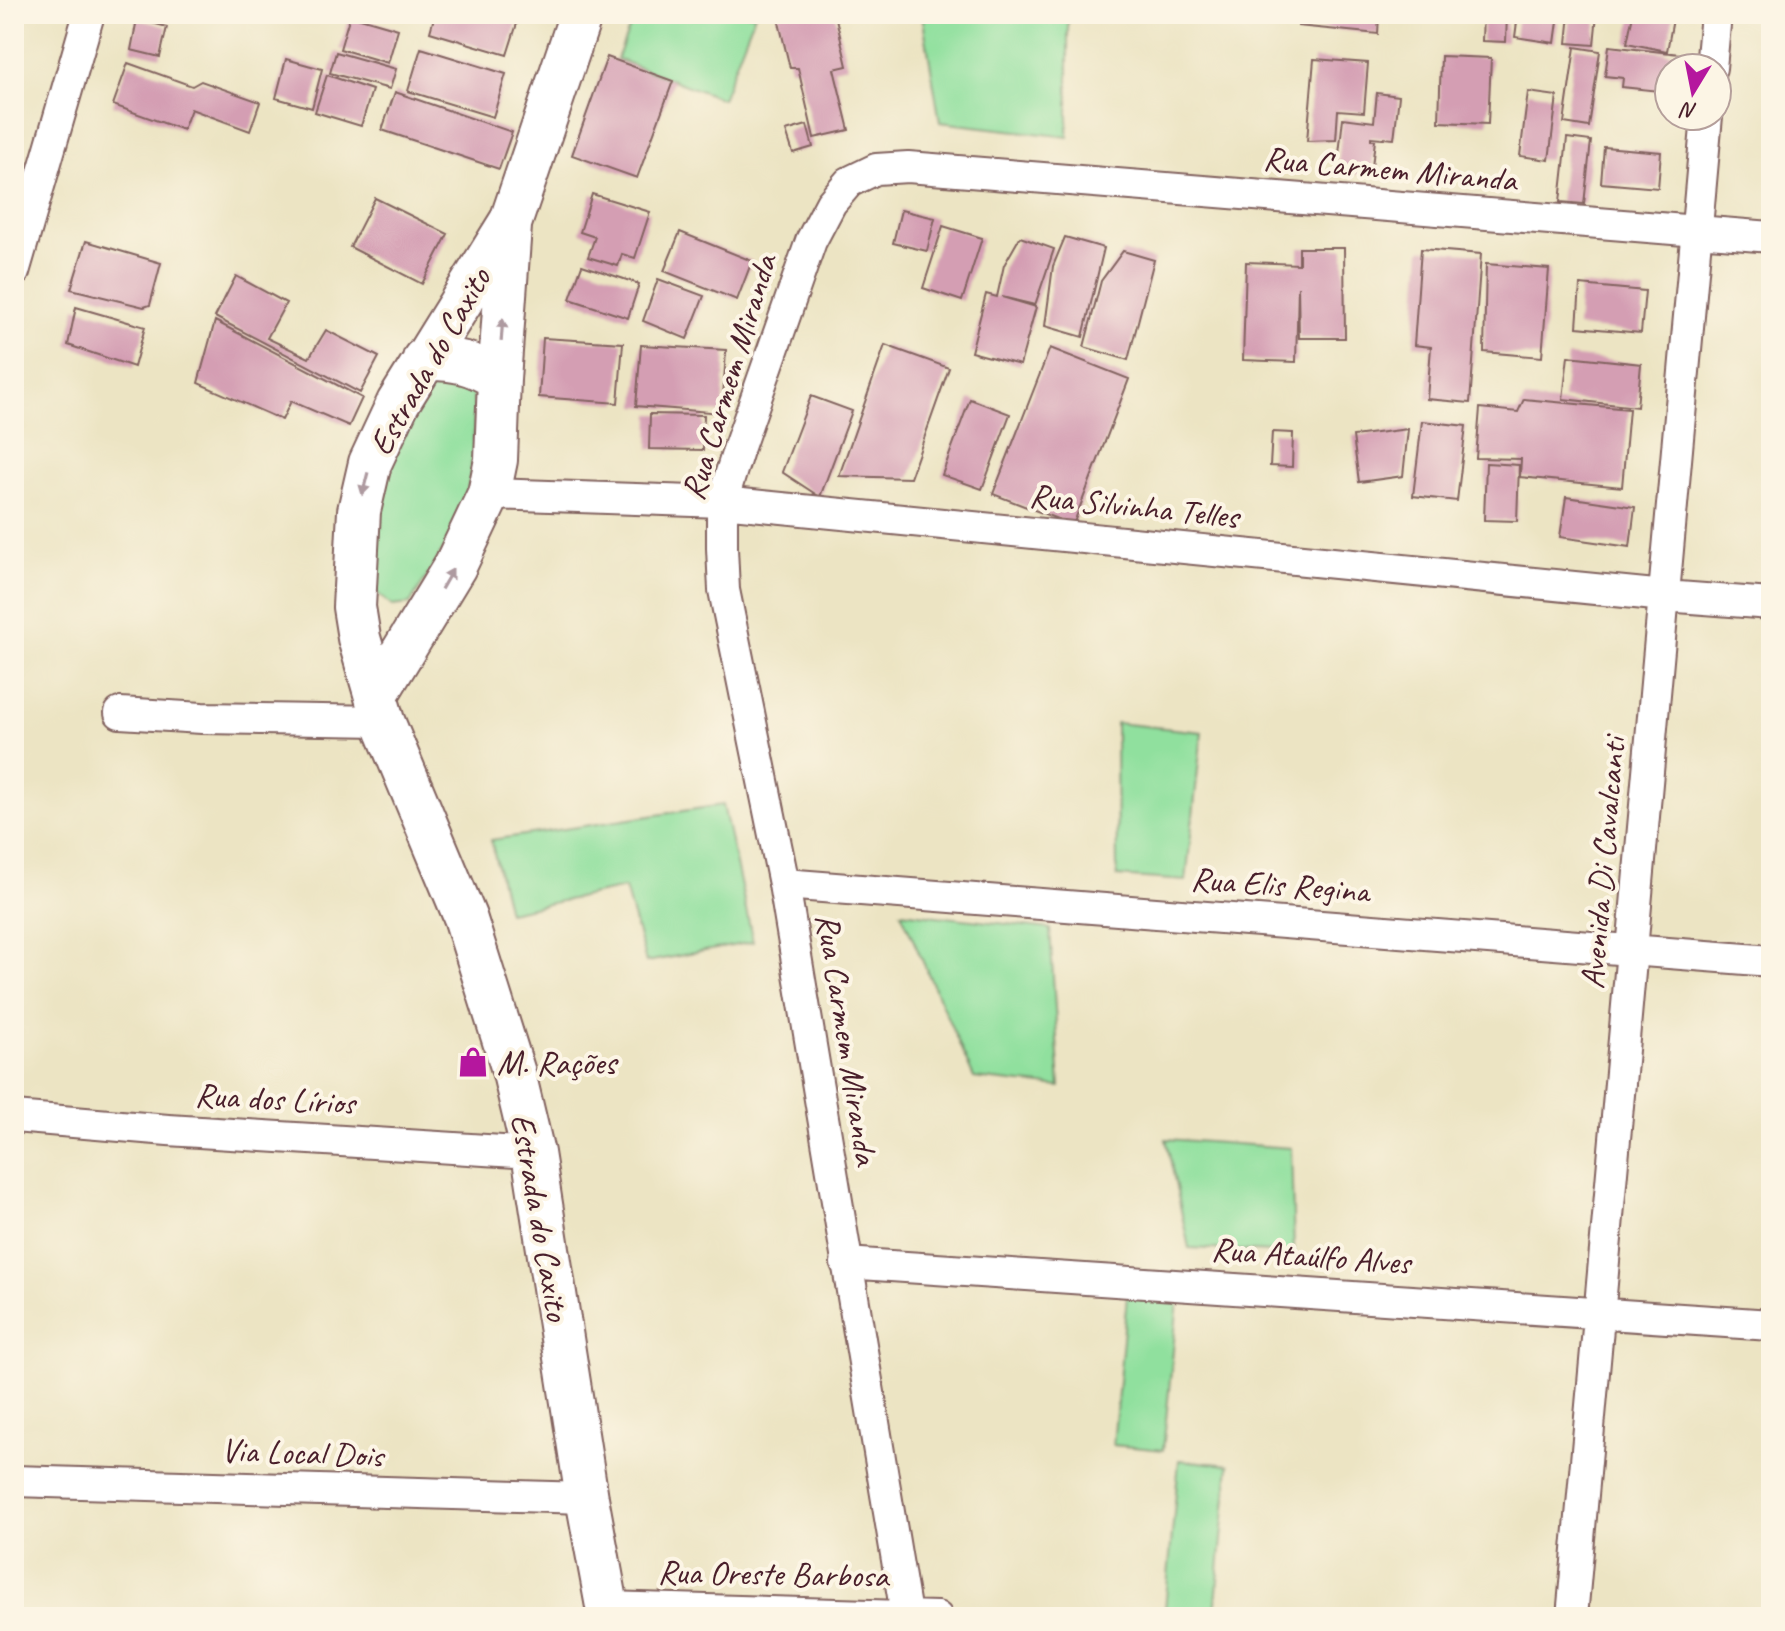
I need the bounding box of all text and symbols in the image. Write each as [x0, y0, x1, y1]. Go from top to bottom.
north arrow [1653, 52, 1733, 132]
text: N [1677, 95, 1699, 126]
street label: Rua Carmem Miranda [1262, 136, 1520, 201]
street label: Rua Carmem Miranda [671, 247, 787, 505]
street label: Estrada do Caxito [359, 258, 501, 462]
one-way arrow [496, 317, 509, 342]
one-way arrow [358, 472, 371, 497]
street label: Rua Silvinha Telles [1027, 473, 1244, 538]
one-way arrow [440, 568, 454, 591]
street label: Avenida Di Cavalcanti [1570, 732, 1635, 991]
street label: Rua Elis Regina [1190, 857, 1373, 912]
street label: Rua Carmem Miranda [806, 910, 889, 1170]
place label: M. Rações [497, 1041, 619, 1084]
shop icon: M. Rações [456, 1045, 490, 1079]
street label: Rua dos Lírios [194, 1073, 358, 1124]
street label: Estrada do Caxito [501, 1110, 580, 1326]
street label: Rua Ataúlfo Alves [1210, 1227, 1414, 1284]
street label: Via Local Dois [220, 1428, 387, 1477]
street label: Rua Oreste Barbosa [657, 1550, 891, 1597]

